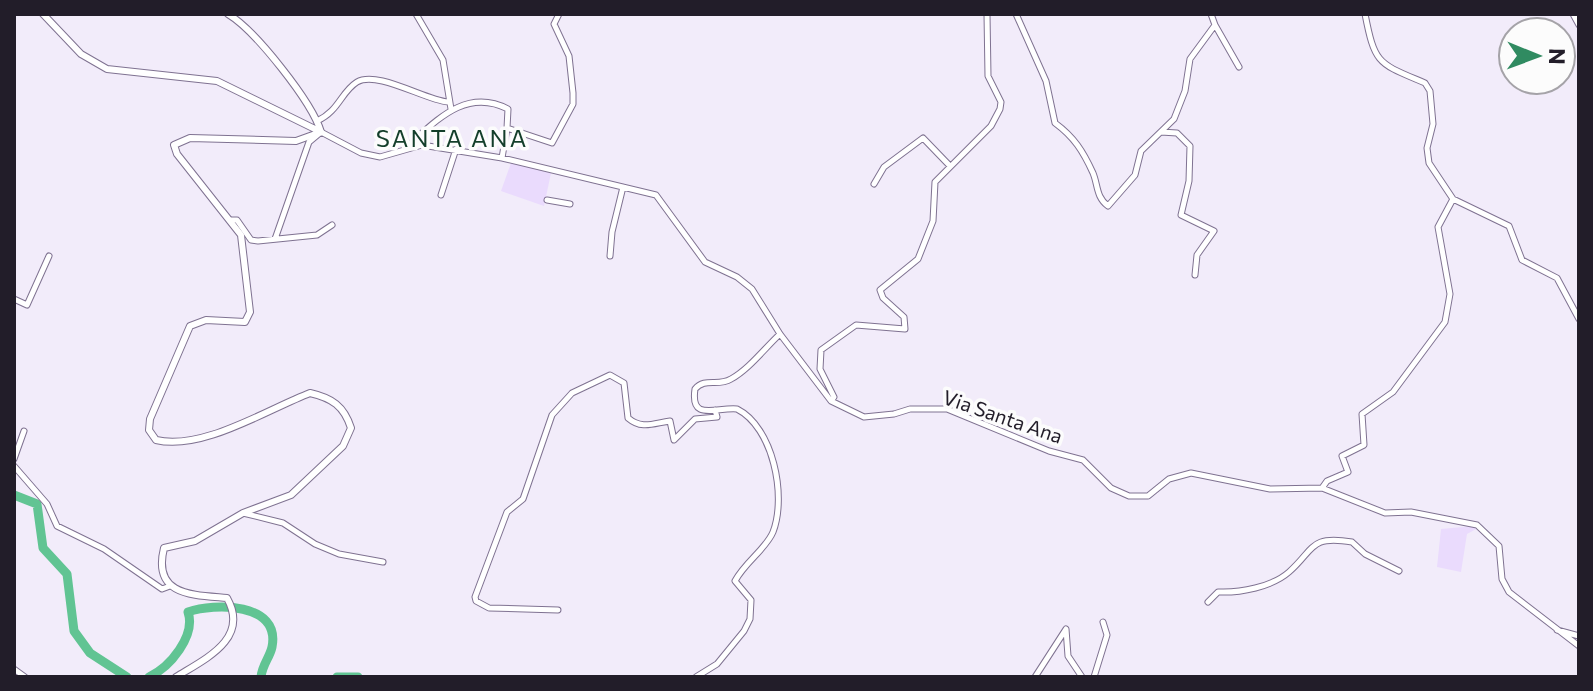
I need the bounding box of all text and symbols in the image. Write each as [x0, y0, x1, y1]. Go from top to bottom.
north arrow [1497, 16, 1577, 96]
text: N [1544, 48, 1571, 65]
district label: SANTA ANA [376, 123, 528, 152]
street label: Via Santa Ana [940, 384, 1066, 448]

